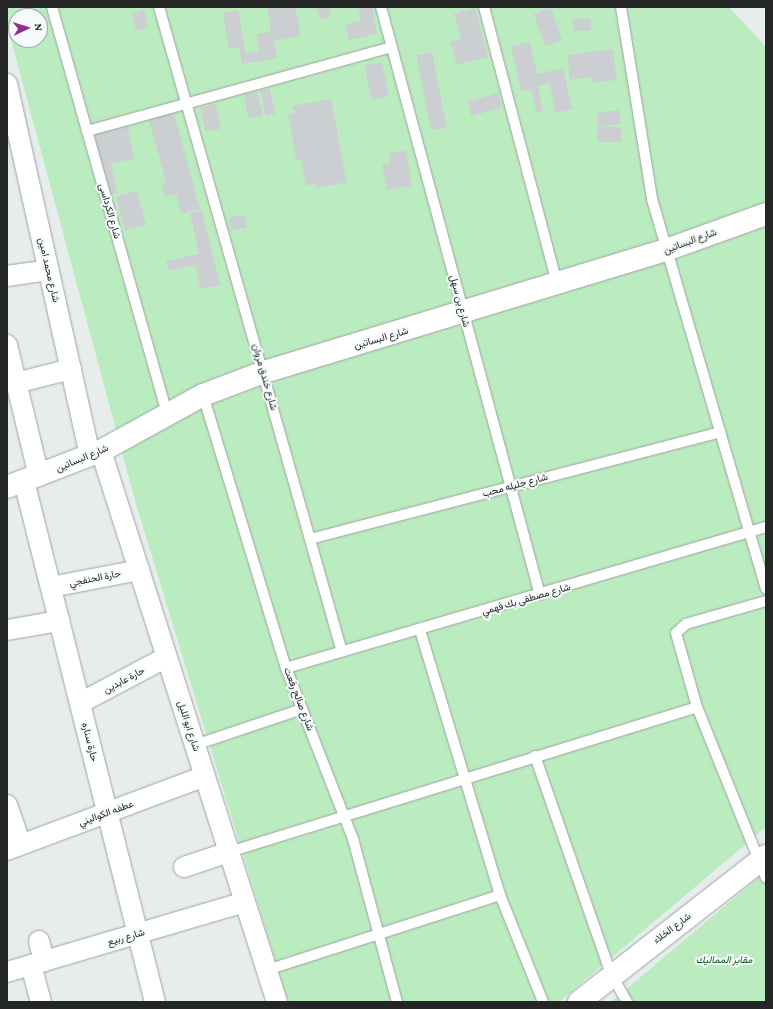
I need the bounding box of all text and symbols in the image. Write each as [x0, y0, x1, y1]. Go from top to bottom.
north arrow [8, 8, 48, 48]
text: N [33, 23, 45, 31]
street label: شارع الكرداسى [96, 182, 124, 240]
street label: شارع البساتين [662, 226, 718, 256]
street label: شارع محمد امين [36, 237, 62, 303]
street label: شارع بن سهل [447, 274, 473, 328]
street label: شارع البساتين [352, 325, 410, 351]
street label: شارع خندق مروان [250, 342, 280, 412]
street label: شارع البساتين [54, 442, 110, 474]
street label: شارع جليله محب [481, 471, 549, 499]
street label: حارة الحنفجي [68, 567, 122, 589]
street label: شارع مصطفى بك فهمي [480, 581, 572, 617]
street label: حارة عابدين [101, 664, 147, 696]
street label: شارع صالح رفعت [281, 666, 317, 732]
street label: شارع ابو الليل [175, 699, 203, 753]
street label: حارة سناره [79, 721, 101, 763]
street label: عطفه الكواليني [77, 798, 135, 828]
street label: شارع الخلاء [651, 910, 693, 946]
street label: شارع ربيع [106, 926, 146, 948]
park label: مقابر المماليك [696, 954, 752, 966]

